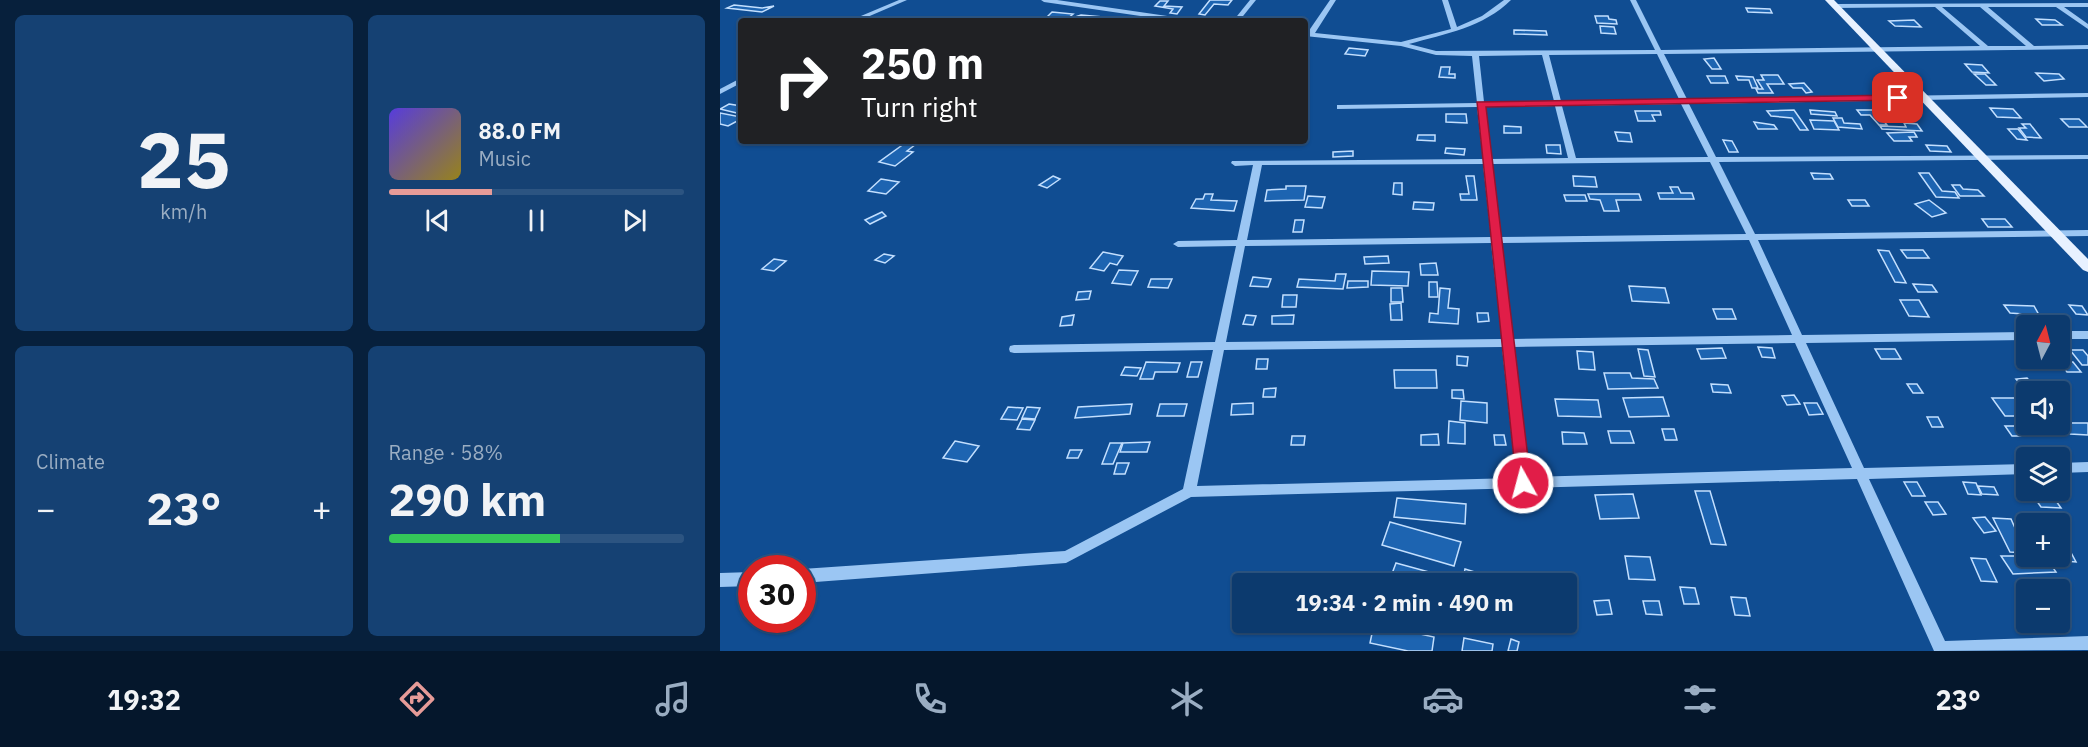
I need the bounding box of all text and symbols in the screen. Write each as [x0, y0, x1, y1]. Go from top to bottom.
text: 250 m [861, 36, 984, 91]
icon: right [762, 42, 840, 120]
pin [1872, 72, 1923, 123]
icon: arrive [1881, 81, 1914, 114]
text: Turn right [861, 89, 978, 124]
text: 25 [137, 108, 231, 209]
text: 88.0 FM [479, 116, 561, 145]
text: Music [479, 145, 531, 172]
text: km/h [160, 198, 207, 225]
icon: previous [421, 204, 454, 237]
icon: pause [520, 204, 553, 237]
icon: next [618, 204, 651, 237]
north arrow [2016, 315, 2070, 369]
map controls [2016, 315, 2070, 633]
button: sound [2016, 381, 2070, 435]
text: Range · 58% [389, 439, 503, 466]
button: layers [2016, 447, 2070, 501]
text: Climate [36, 448, 105, 475]
position arrow [1491, 451, 1555, 515]
text: 290 km [389, 470, 546, 528]
text: 23° [146, 479, 221, 537]
text: − [36, 487, 56, 530]
text: + [312, 487, 332, 530]
button: + [2016, 513, 2070, 567]
speed limit sign: 30 [738, 555, 816, 633]
button: − [2016, 579, 2070, 633]
text: 19:34 · 2 min · 490 m [1295, 588, 1514, 617]
icon: directions [396, 678, 438, 720]
icon: music [652, 678, 694, 720]
icon: phone [909, 678, 951, 720]
icon: climate [1166, 678, 1208, 720]
icon: car [1422, 678, 1464, 720]
icon: filters [1679, 678, 1721, 720]
text: 19:32 [107, 682, 181, 717]
text: 23° [1936, 682, 1981, 717]

